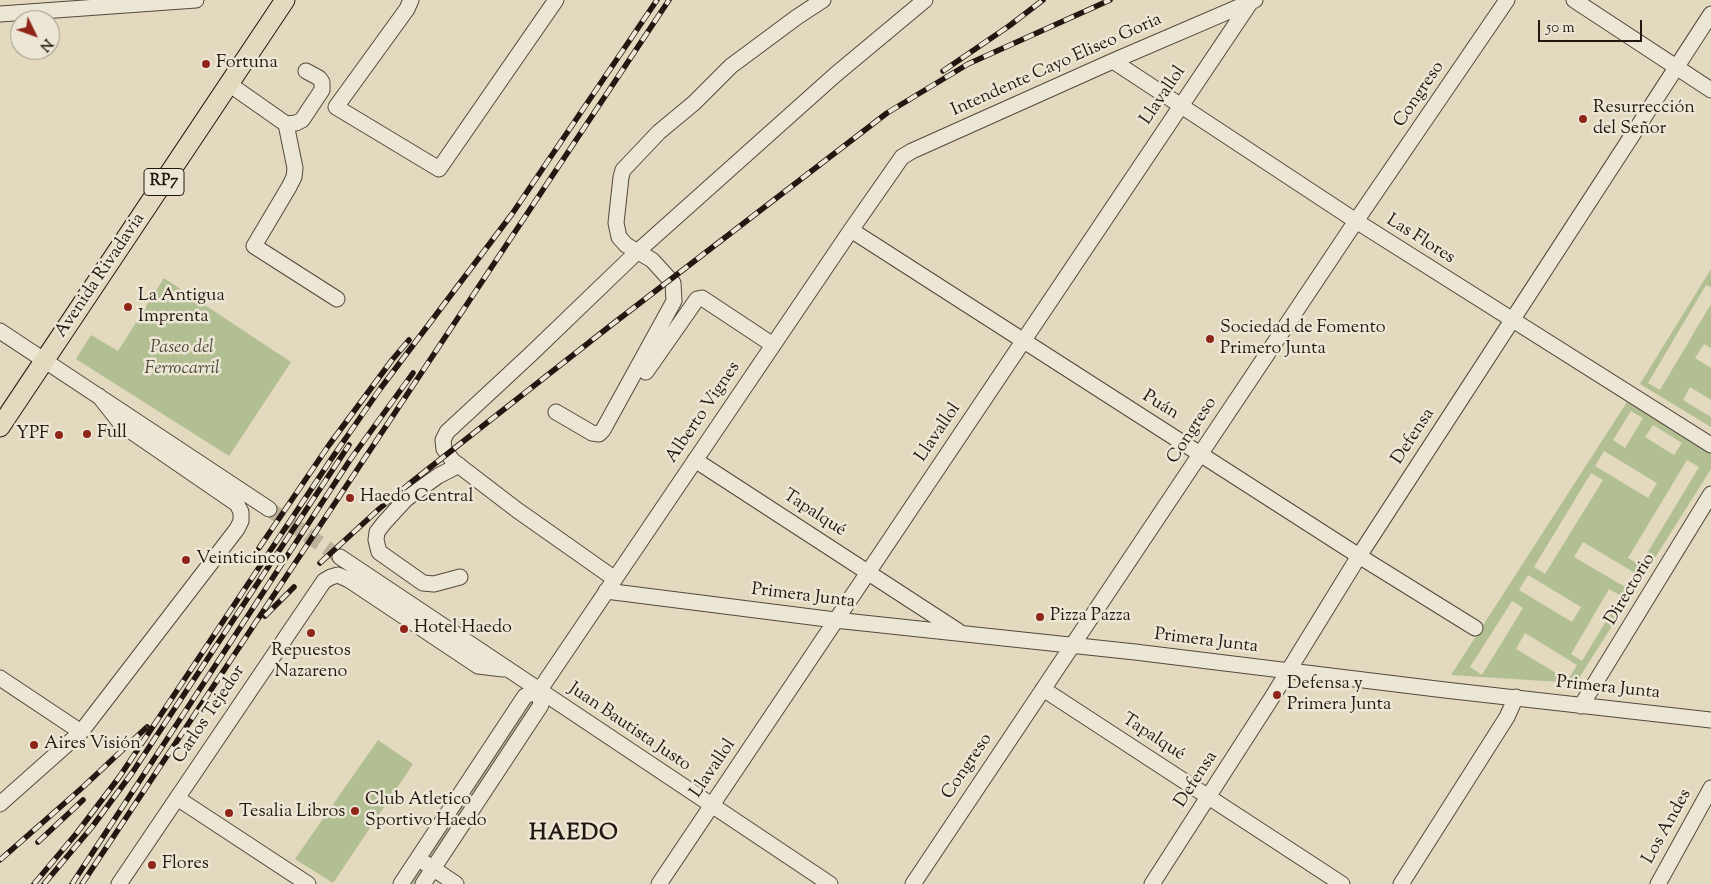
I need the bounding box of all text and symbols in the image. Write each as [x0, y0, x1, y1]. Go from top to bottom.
north arrow [10, 10, 60, 60]
street label: Intendente Cayo Eliseo Goria [948, 10, 1166, 122]
scale bar [1541, 10, 1645, 42]
text: 50 m [1546, 18, 1575, 39]
text: N [34, 34, 57, 55]
place label: Fortuna [216, 53, 278, 75]
marker: Fortuna [200, 58, 212, 70]
street label: Congreso [1390, 58, 1450, 132]
street label: Llavallol [1137, 62, 1191, 130]
place label: Resurrección del Señor [1593, 98, 1695, 140]
marker: Resurrección del Señor [1577, 113, 1589, 125]
road number: RP7 [144, 168, 184, 196]
street label: Avenida Rivadavia [51, 210, 151, 342]
street label: Las Flores [1382, 210, 1458, 270]
place label: La Antigua Imprenta [138, 286, 225, 328]
marker: La Antigua Imprenta [122, 301, 134, 313]
place label: Sociedad de Fomento Primero Junta [1220, 318, 1386, 360]
marker: Sociedad de Fomento Primero Junta [1204, 333, 1216, 345]
park label: Paseo del Ferrocarril [144, 338, 220, 380]
street label: Alberto Vignes [662, 358, 746, 468]
street label: Puán [1138, 386, 1182, 426]
street label: Congreso [1163, 394, 1223, 468]
street label: Llavallol [912, 399, 966, 467]
street label: Defensa [1388, 405, 1440, 469]
place label: Full [97, 423, 127, 445]
place label: YPF [16, 424, 49, 446]
marker: Full [81, 428, 93, 440]
marker: YPF [53, 429, 65, 441]
street label: Tapalqué [778, 486, 850, 542]
place label: Haedo Central [360, 487, 473, 509]
marker: Haedo Central [344, 492, 356, 504]
place label: Veinticinco [196, 549, 286, 571]
street label: Directorio [1601, 550, 1661, 630]
marker: Veinticinco [180, 554, 192, 566]
street label: Primera Junta [750, 580, 856, 614]
place label: Pizza Pazza [1050, 606, 1131, 628]
marker: Pizza Pazza [1034, 611, 1046, 623]
place label: Hotel Haedo [414, 618, 512, 640]
marker: Hotel Haedo [398, 623, 410, 635]
street label: Primera Junta [1153, 625, 1259, 659]
marker: Repuestos Nazareno [305, 627, 317, 639]
place label: Repuestos Nazareno [271, 641, 351, 684]
street label: Carlos Tejedor [169, 662, 251, 768]
street label: Primera Junta [1555, 673, 1661, 705]
place label: Defensa y Primera Junta [1287, 674, 1391, 716]
street label: Juan Bautista Justo [564, 679, 694, 777]
marker: Defensa y Primera Junta [1271, 689, 1283, 701]
street label: Tapalqué [1117, 710, 1189, 766]
street label: Congreso [938, 730, 998, 804]
place label: Aires Visión [44, 734, 141, 756]
street label: Llavallol [687, 735, 741, 803]
marker: Aires Visión [28, 739, 40, 751]
street label: Defensa [1171, 748, 1223, 812]
street label: Los Andes [1639, 786, 1697, 868]
place label: Club Atletico Sportivo Haedo [365, 790, 487, 832]
place label: Tesalia Libros [239, 802, 345, 824]
marker: Club Atletico Sportivo Haedo [349, 805, 361, 817]
marker: Tesalia Libros [223, 807, 235, 819]
district label: HAEDO [529, 822, 619, 848]
place label: Flores [162, 854, 209, 876]
marker: Flores [146, 859, 158, 871]

